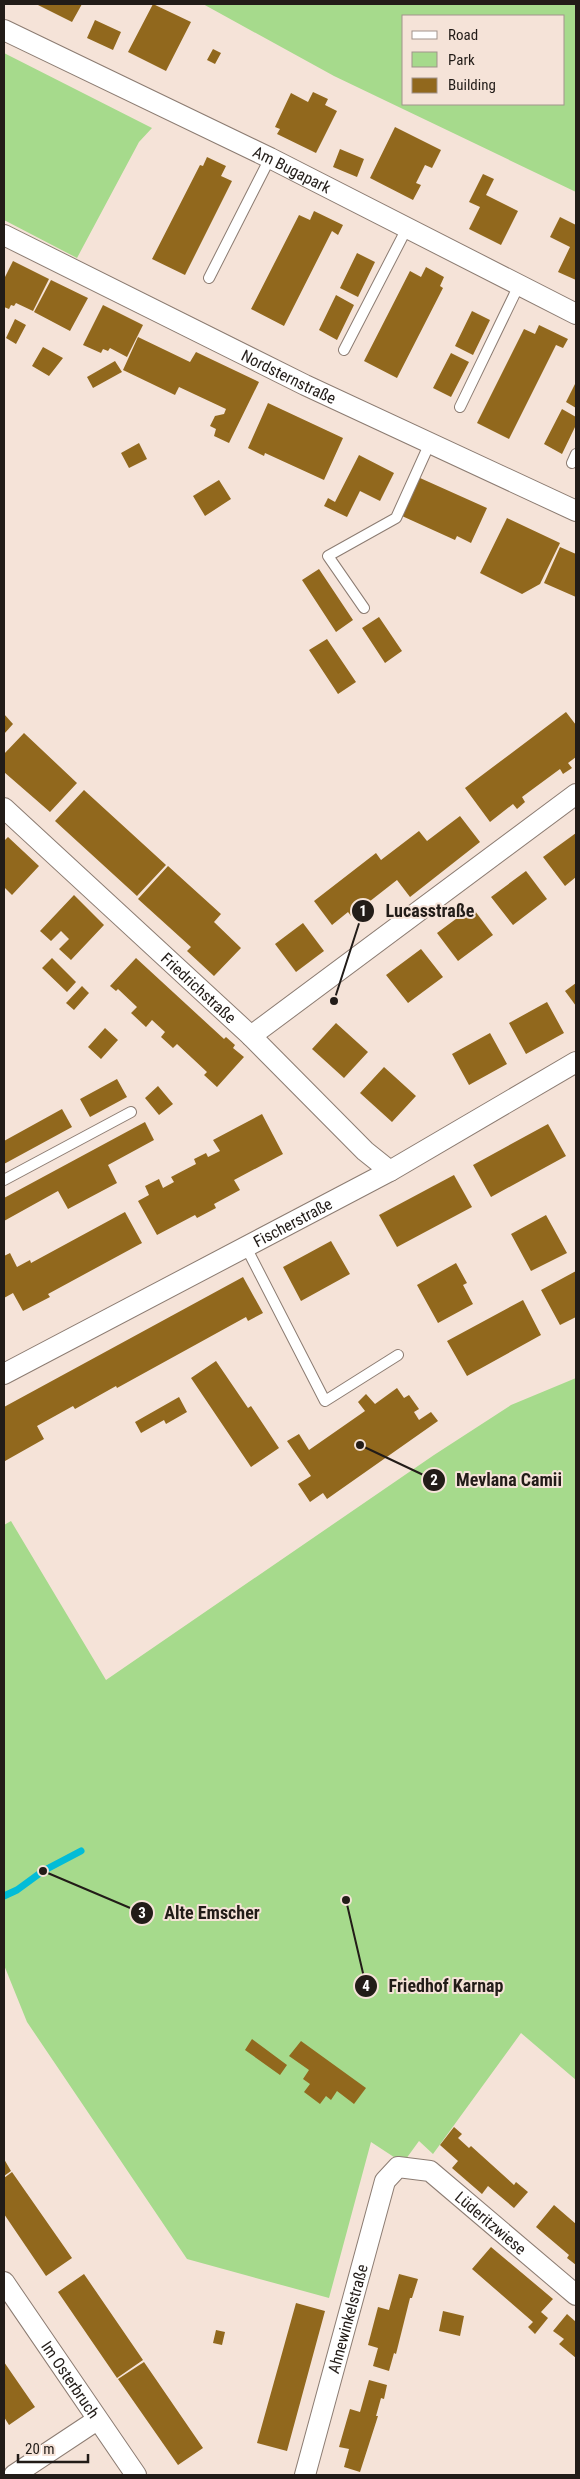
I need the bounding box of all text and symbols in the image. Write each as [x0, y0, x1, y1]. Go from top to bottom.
legend [402, 15, 565, 105]
text: Road [448, 26, 478, 44]
text: Park [448, 51, 475, 69]
text: Building [448, 76, 496, 94]
street label: Am Bugapark [250, 142, 335, 198]
street label: Nordsternstraße [238, 346, 339, 408]
callout: Lucasstraße [351, 894, 484, 927]
text: Lucasstraße [386, 900, 475, 921]
text: 1 [359, 902, 367, 920]
street label: Friedrichstraße [157, 949, 240, 1027]
street label: Fischerstraße [250, 1194, 335, 1251]
callout: Mevlana Camii [422, 1463, 572, 1496]
text: Mevlana Camii [456, 1469, 562, 1490]
text: 2 [430, 1471, 438, 1489]
callout: Alte Emscher [130, 1896, 270, 1929]
text: Alte Emscher [164, 1902, 260, 1923]
text: 3 [138, 1904, 146, 1922]
callout: Friedhof Karnap [354, 1970, 514, 2003]
text: Friedhof Karnap [389, 1975, 504, 1996]
text: 4 [362, 1977, 370, 1995]
street label: Lüderitzwiese [451, 2188, 530, 2259]
street label: Ahnewinkelstraße [324, 2262, 372, 2376]
street label: Im Osterbruch [37, 2337, 103, 2422]
scale bar [18, 2432, 88, 2464]
text: 20 m [25, 2440, 55, 2458]

